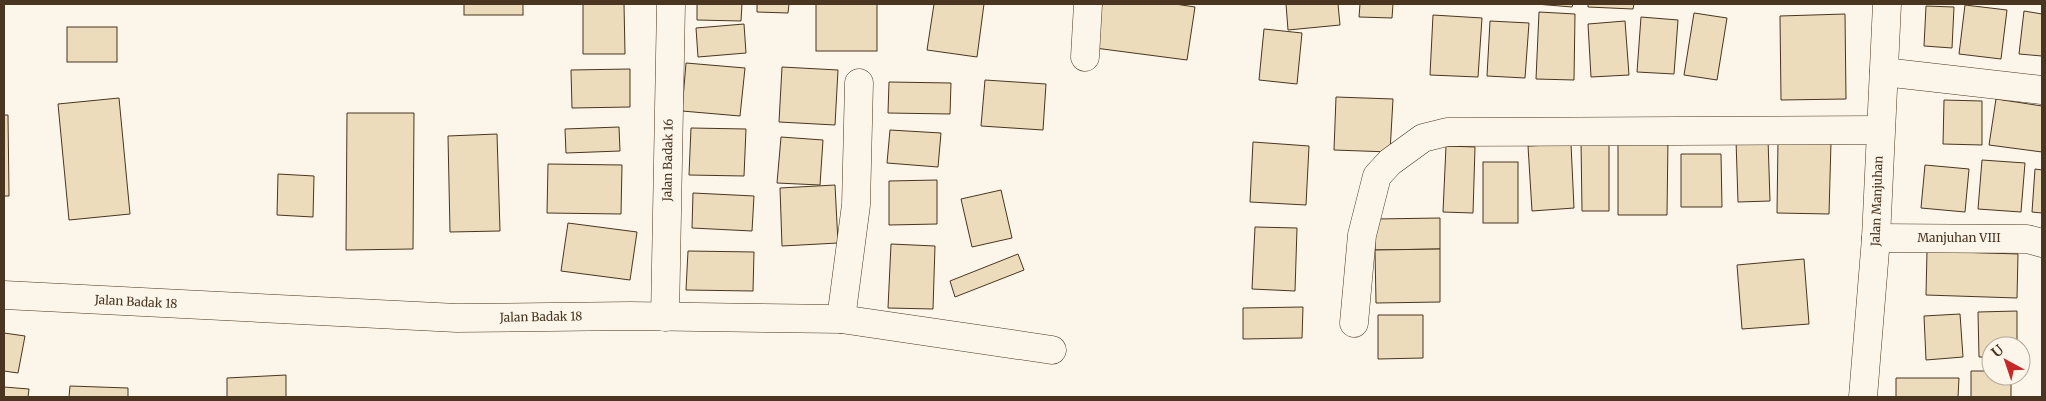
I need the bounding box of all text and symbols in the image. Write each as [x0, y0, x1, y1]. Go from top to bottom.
street label: Jalan Badak 16 [659, 118, 676, 203]
street label: Jalan Manjuhan [1867, 155, 1886, 248]
street label: Manjuhan VIII [1917, 230, 2001, 245]
street label: Jalan Badak 18 [93, 292, 178, 311]
street label: Jalan Badak 18 [498, 308, 583, 325]
north arrow [1981, 336, 2031, 386]
text: U [1988, 340, 2008, 361]

